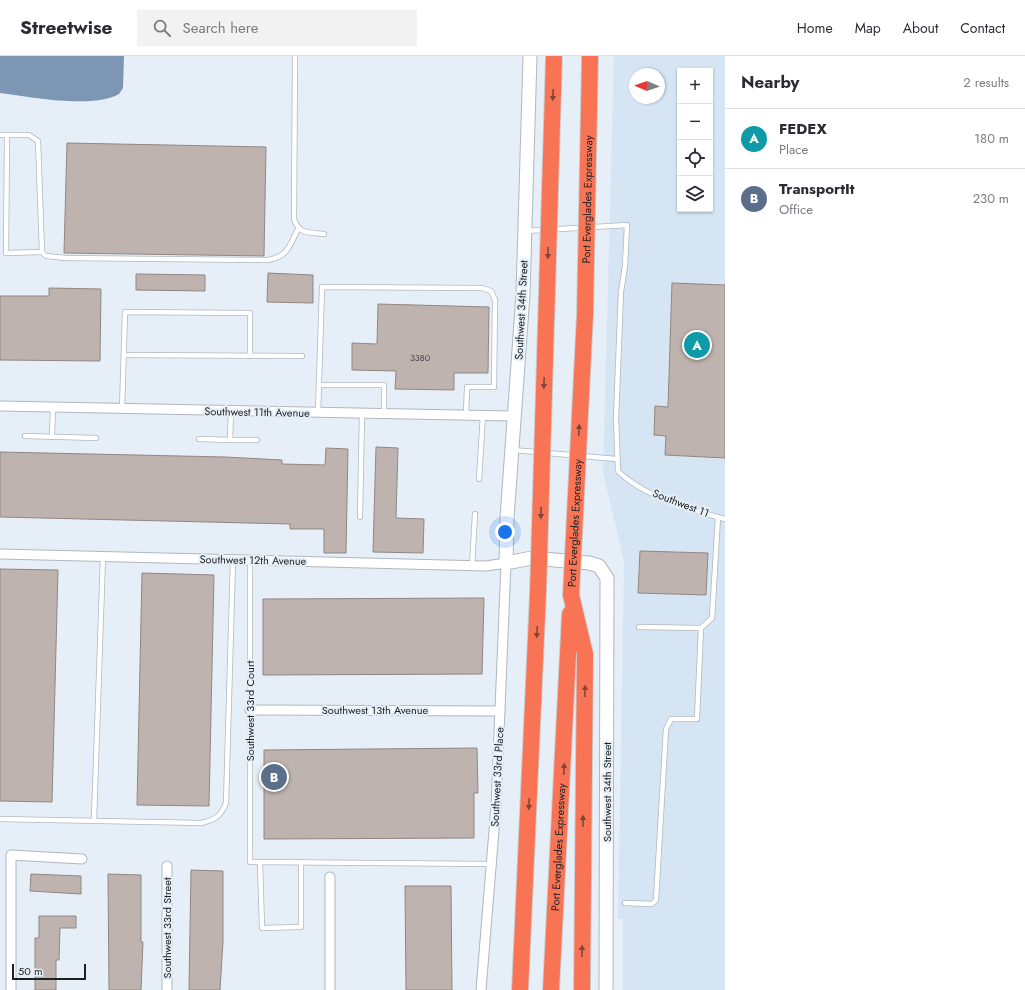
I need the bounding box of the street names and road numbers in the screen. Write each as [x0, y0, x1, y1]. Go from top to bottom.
street label: Port Everglades Expressway [578, 135, 596, 263]
street label: Southwest 34th Street [510, 259, 532, 360]
street label: Southwest 11th Avenue [204, 403, 310, 421]
street label: Port Everglades Expressway [563, 459, 586, 587]
street label: Southwest 11 [650, 485, 712, 521]
street label: Southwest 12th Avenue [200, 551, 307, 569]
street label: Southwest 33rd Court [242, 660, 258, 761]
street label: Southwest 13th Avenue [322, 702, 429, 718]
street label: Southwest 33rd Place [486, 726, 508, 827]
street label: Southwest 34th Street [599, 742, 615, 842]
street label: Port Everglades Expressway [547, 783, 569, 911]
street label: Southwest 33rd Street [159, 877, 175, 979]

